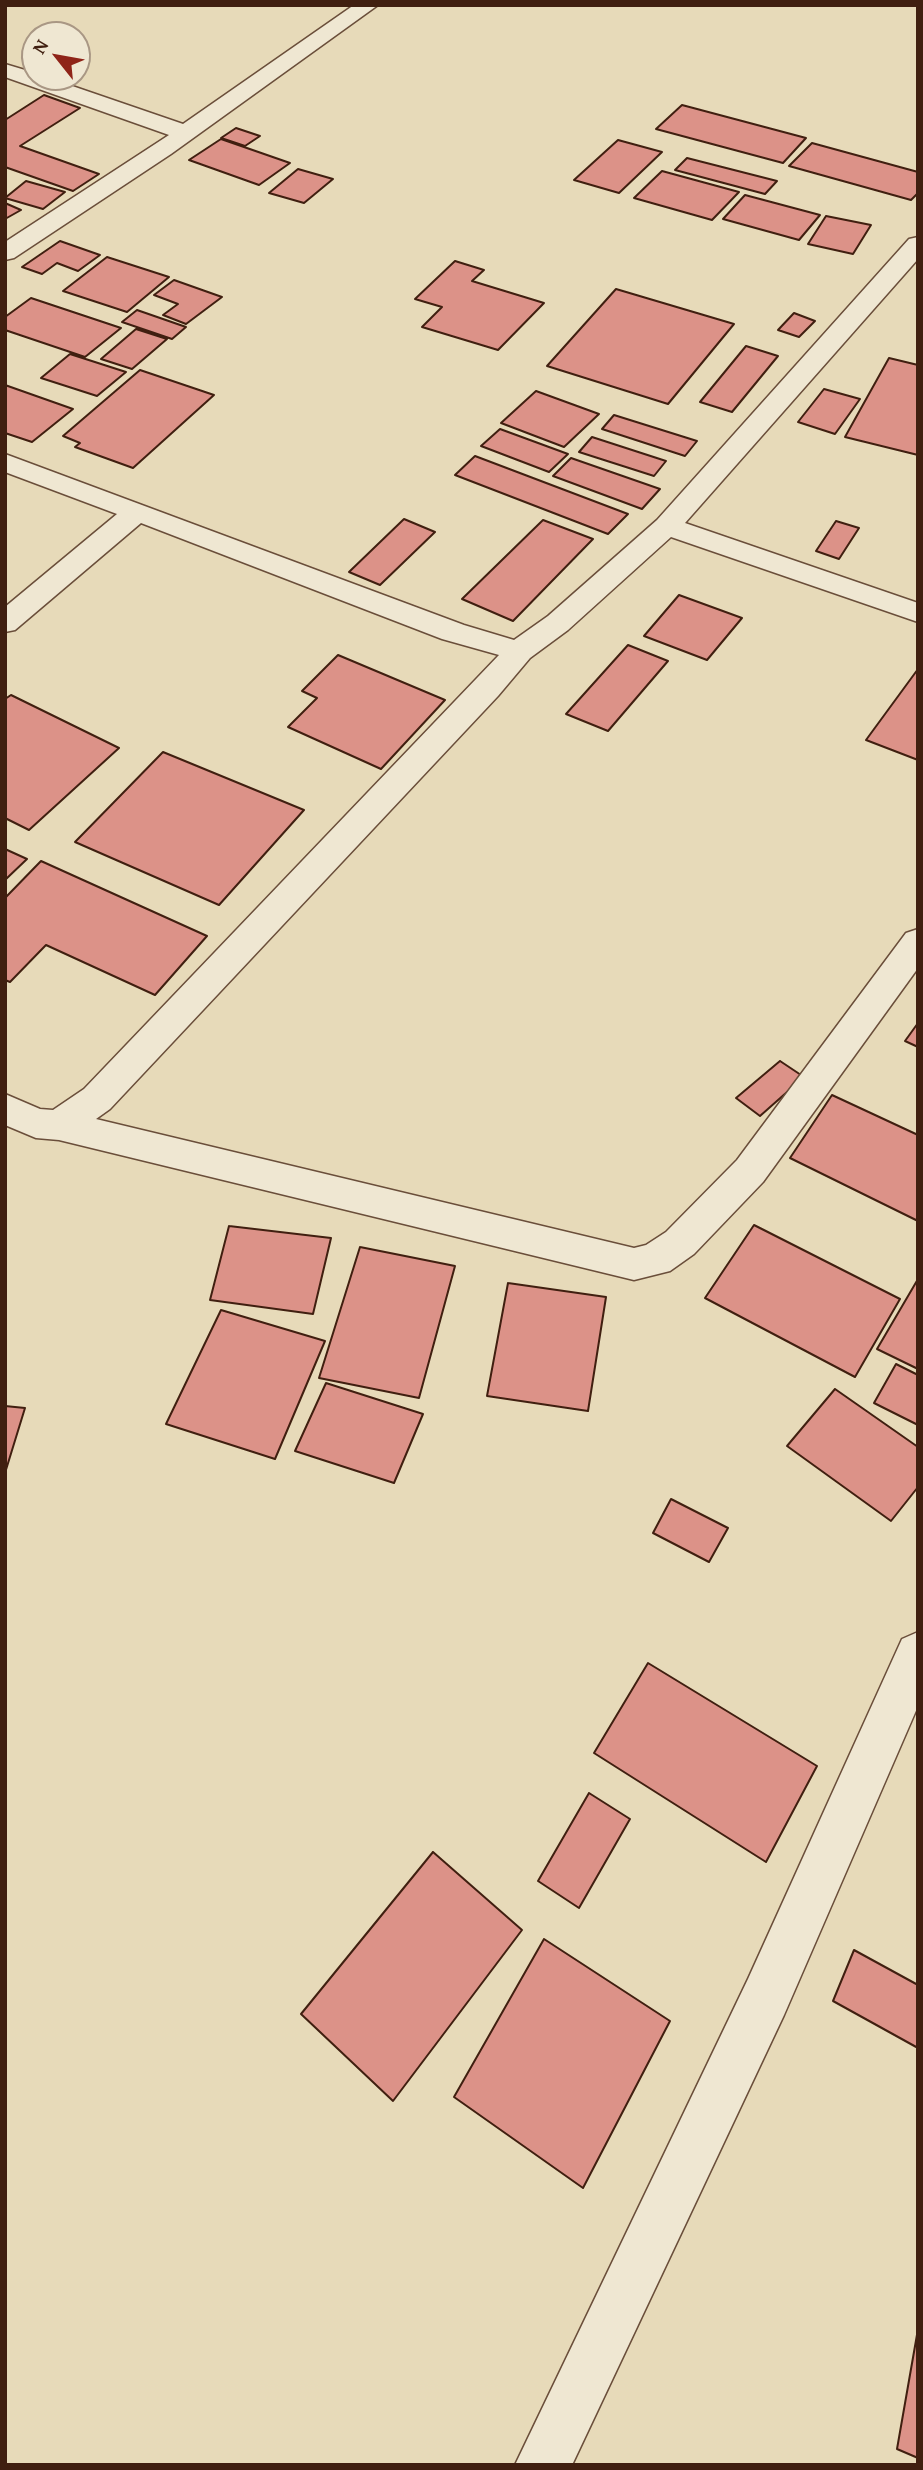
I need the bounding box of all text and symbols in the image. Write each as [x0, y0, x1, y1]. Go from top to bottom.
north arrow [21, 21, 91, 91]
text: N [24, 34, 55, 59]

